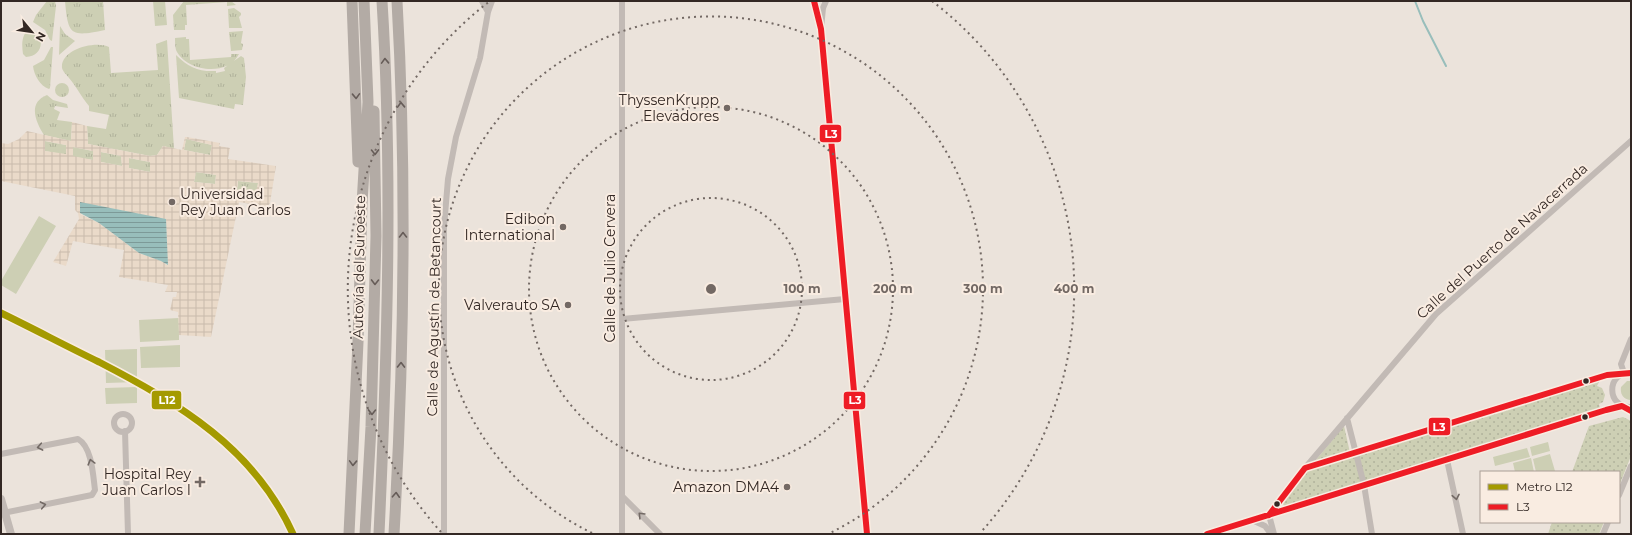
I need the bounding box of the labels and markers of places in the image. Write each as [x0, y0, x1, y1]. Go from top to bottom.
place label: ThyssenKrupp Elevadores [619, 91, 719, 125]
marker: ThyssenKrupp Elevadores [722, 103, 732, 113]
place label: Universidad Rey Juan Carlos [180, 185, 291, 219]
marker: Universidad Rey Juan Carlos [167, 197, 177, 207]
place label: Edibon International [464, 210, 555, 244]
marker: Edibon International [558, 222, 568, 232]
centre of rings [704, 282, 718, 296]
place label: Valverauto SA [464, 296, 561, 314]
marker: Valverauto SA [563, 300, 573, 310]
unlabelled marker [1581, 376, 1591, 386]
unlabelled marker [1580, 412, 1590, 422]
place label: Hospital Rey Juan Carlos I [101, 465, 191, 499]
marker: Hospital Rey Juan Carlos I [194, 476, 206, 488]
place label: Amazon DMA4 [673, 478, 780, 496]
marker: Amazon DMA4 [782, 482, 792, 492]
unlabelled marker [1272, 499, 1282, 509]

